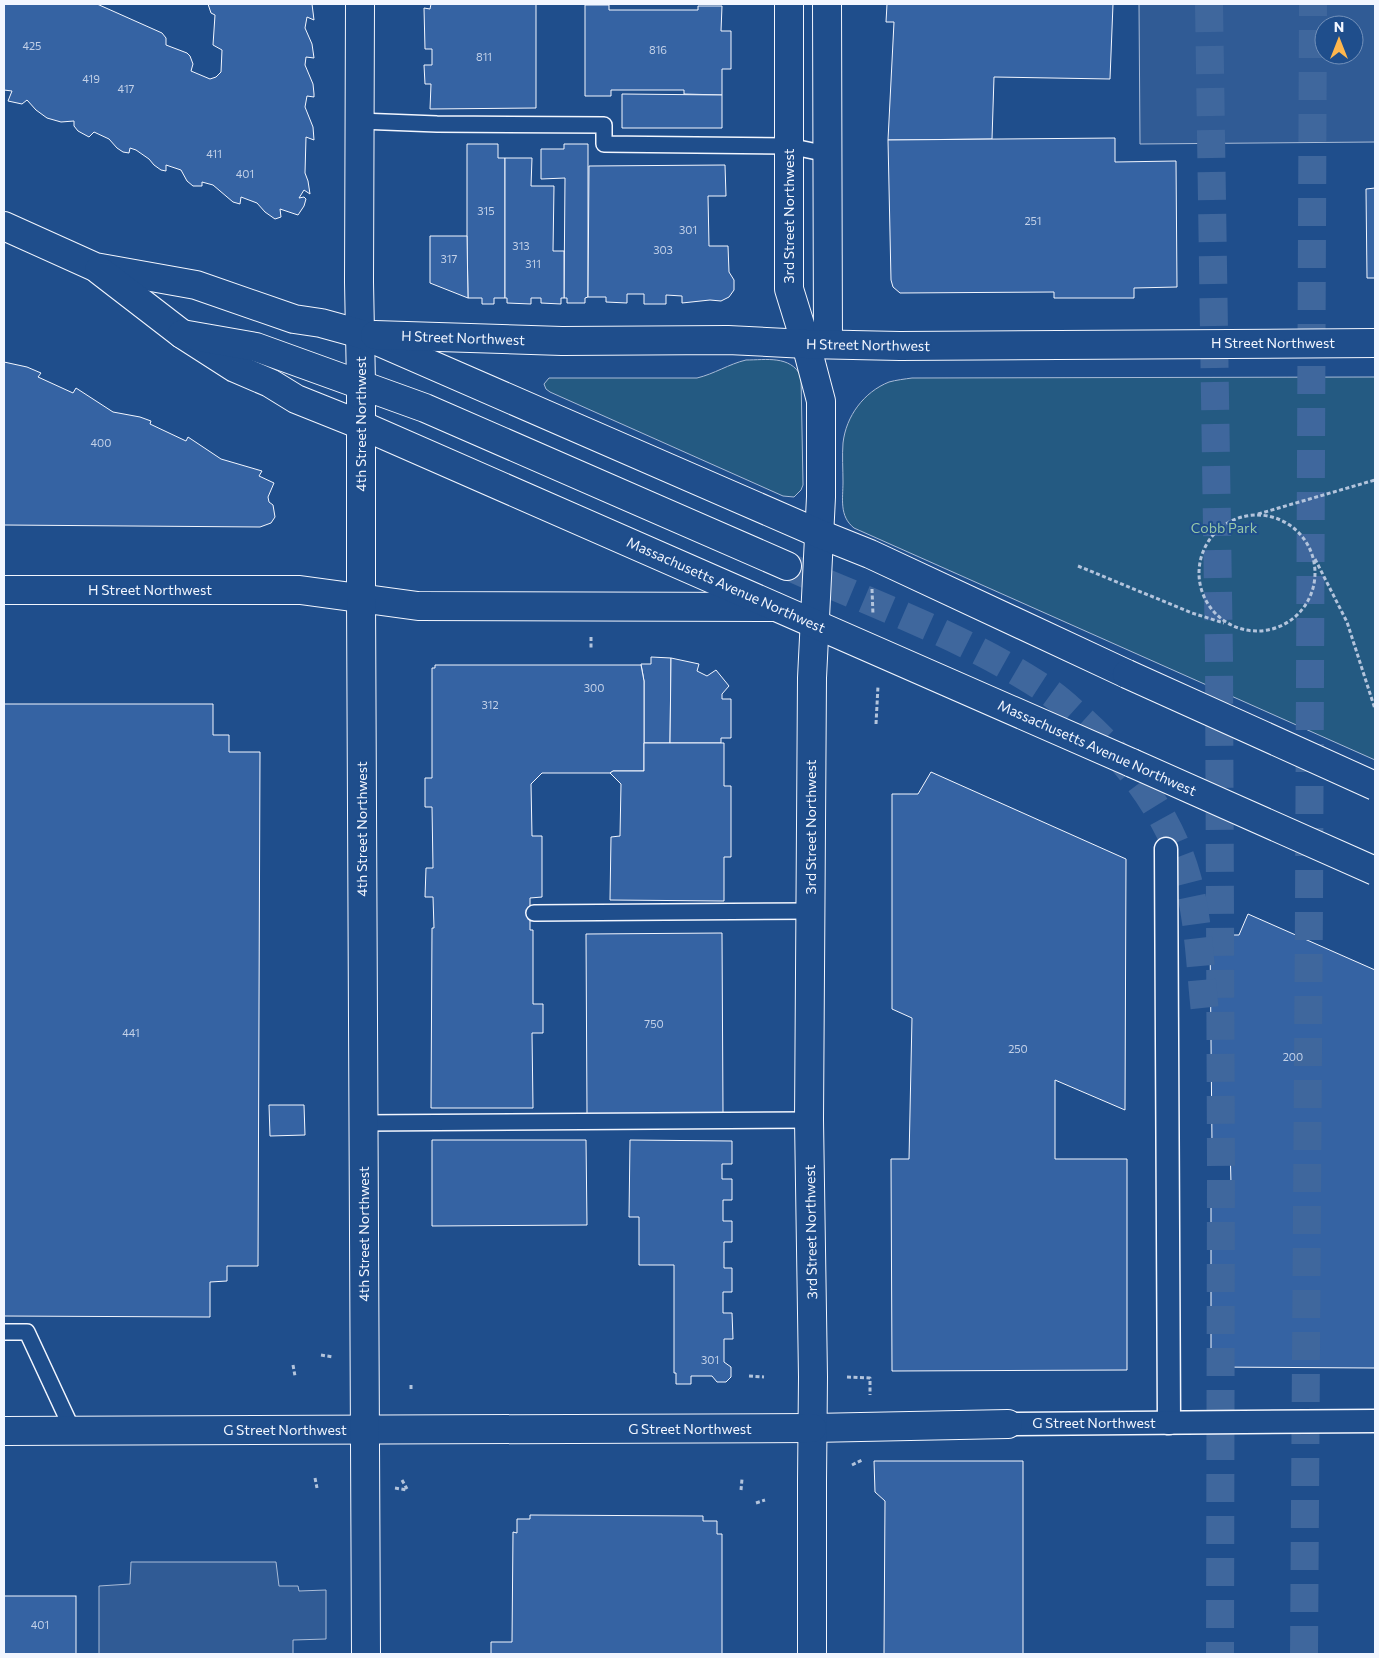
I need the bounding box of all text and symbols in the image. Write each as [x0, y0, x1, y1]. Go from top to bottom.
north arrow [1314, 15, 1364, 65]
text: N [1334, 18, 1344, 35]
house number: 425 [23, 39, 41, 52]
house number: 816 [649, 43, 667, 56]
house number: 811 [476, 50, 492, 63]
house number: 419 [82, 72, 100, 85]
house number: 417 [118, 82, 135, 95]
house number: 411 [206, 147, 222, 160]
street label: 3rd Street Northwest [780, 148, 797, 283]
house number: 401 [236, 167, 254, 180]
house number: 315 [477, 204, 495, 217]
house number: 251 [1024, 214, 1042, 227]
house number: 301 [679, 223, 697, 236]
house number: 313 [512, 239, 530, 252]
house number: 303 [653, 243, 673, 256]
house number: 317 [441, 252, 458, 265]
house number: 311 [525, 257, 541, 270]
street label: H Street Northwest [401, 327, 526, 348]
street label: H Street Northwest [1211, 334, 1335, 351]
street label: H Street Northwest [806, 335, 930, 354]
street label: 4th Street Northwest [352, 356, 369, 492]
house number: 400 [91, 436, 111, 449]
park label: Cobb Park [1191, 519, 1258, 536]
street label: Massachusetts Avenue Northwest [624, 533, 828, 636]
street label: H Street Northwest [88, 581, 212, 598]
house number: 300 [584, 681, 604, 694]
street label: Massachusetts Avenue Northwest [995, 696, 1199, 799]
house number: 312 [481, 698, 499, 711]
street label: 3rd Street Northwest [802, 759, 819, 894]
street label: 4th Street Northwest [353, 761, 370, 897]
house number: 750 [644, 1017, 664, 1030]
house number: 441 [122, 1026, 140, 1039]
house number: 250 [1008, 1042, 1028, 1055]
house number: 200 [1283, 1050, 1303, 1063]
street label: 3rd Street Northwest [801, 1164, 820, 1300]
street label: 4th Street Northwest [355, 1166, 372, 1302]
house number: 301 [701, 1353, 719, 1366]
street label: G Street Northwest [1032, 1414, 1156, 1431]
street label: G Street Northwest [628, 1420, 752, 1437]
street label: G Street Northwest [223, 1421, 347, 1438]
house number: 401 [31, 1618, 49, 1631]

